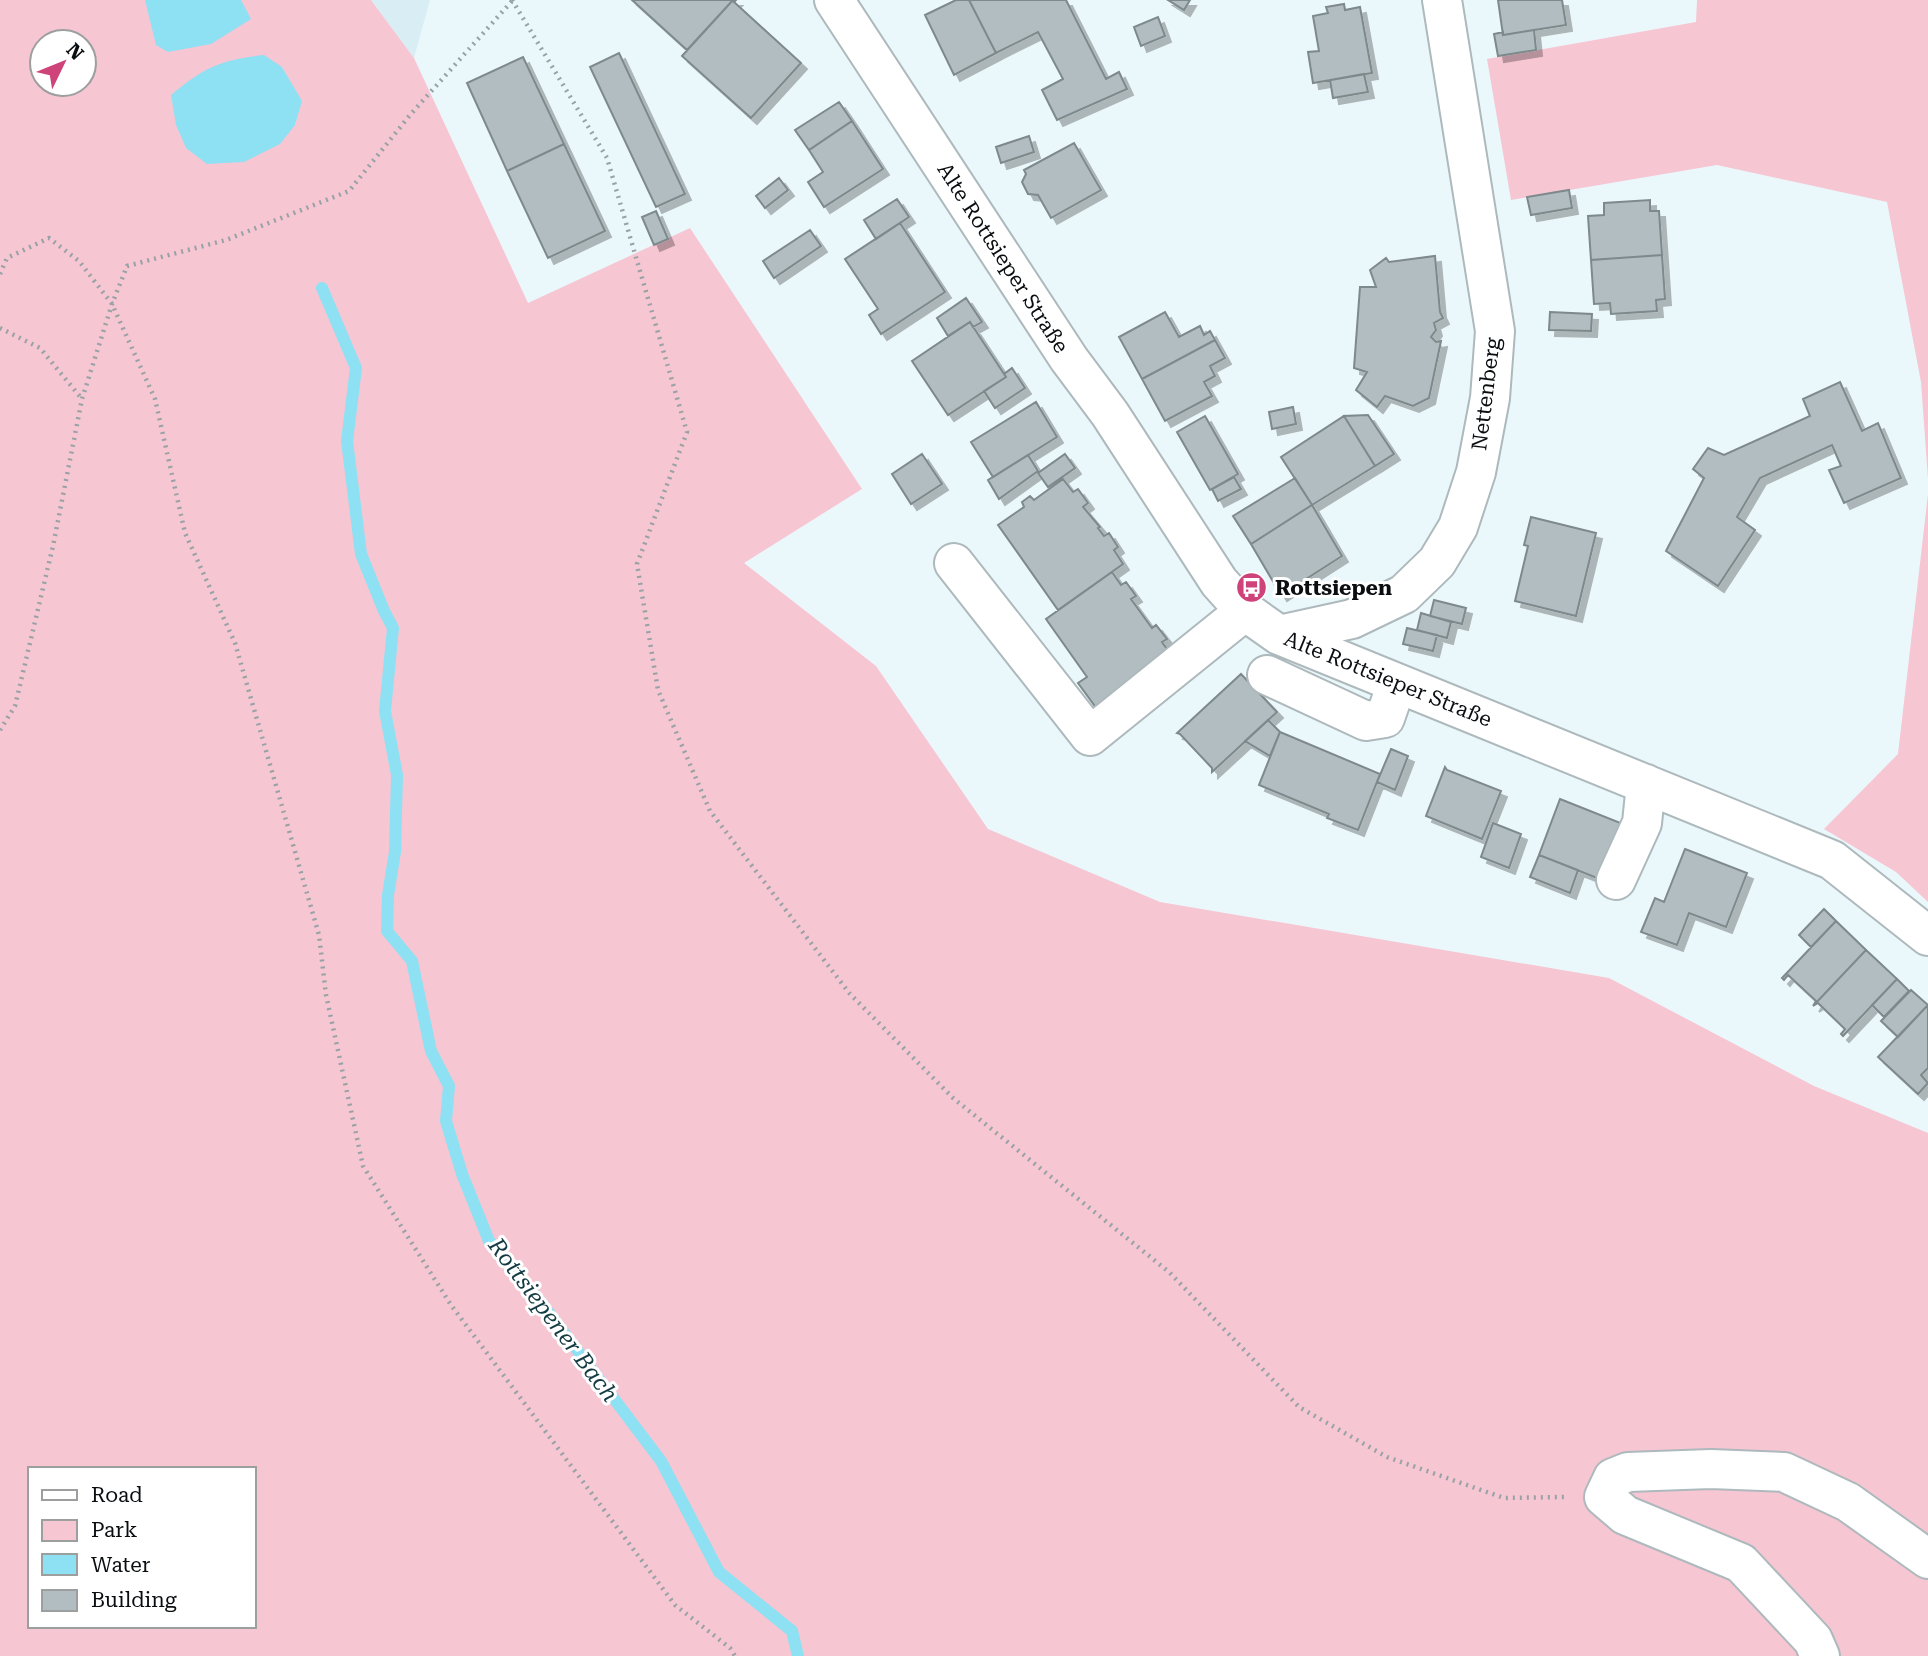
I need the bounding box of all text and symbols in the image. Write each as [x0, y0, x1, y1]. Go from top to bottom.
north arrow [28, 28, 98, 98]
text: N [62, 39, 89, 65]
street label: Alte Rottsieper Straße [933, 159, 1073, 357]
street label: Nettenberg [1467, 336, 1505, 452]
bus stop icon: Rottsiepen [1235, 571, 1269, 605]
place label: Rottsiepen [1275, 576, 1392, 600]
street label: Alte Rottsieper Straße [1281, 626, 1495, 732]
water label: Rottsiepener Bach [482, 1232, 623, 1407]
legend [28, 1467, 256, 1628]
text: Road [91, 1483, 143, 1507]
text: Park [91, 1518, 137, 1542]
text: Water [91, 1553, 151, 1577]
text: Building [91, 1588, 177, 1612]

